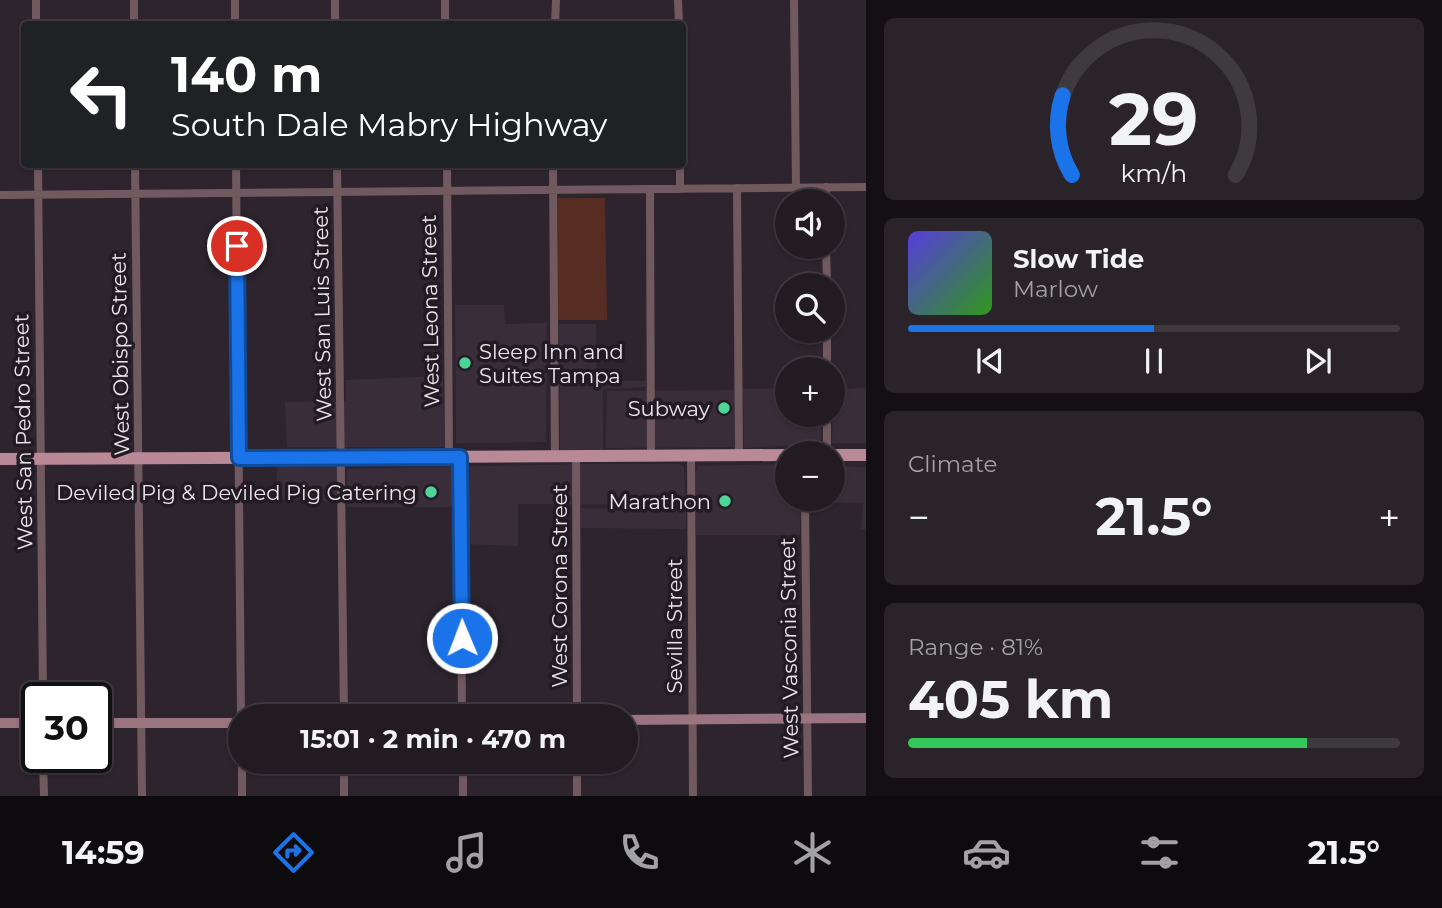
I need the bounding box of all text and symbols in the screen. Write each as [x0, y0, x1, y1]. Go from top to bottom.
text: 140 m [171, 45, 323, 104]
icon: left [56, 49, 147, 140]
text: 29 [1109, 75, 1199, 163]
text: South Dale Mabry Highway [171, 105, 607, 144]
text: km/h [1121, 158, 1187, 188]
map controls [775, 189, 845, 511]
button: sound [775, 189, 845, 259]
street label: West San Luis Street [308, 206, 336, 422]
street label: West Leona Street [416, 214, 444, 408]
pin [207, 216, 267, 276]
icon: arrive [218, 227, 256, 265]
text: Slow Tide [1013, 243, 1144, 275]
street label: West Obispo Street [106, 252, 134, 456]
button: search [775, 273, 845, 343]
text: Marlow [1013, 275, 1098, 303]
street label: West San Pedro Street [8, 314, 38, 550]
place label: Sleep Inn and Suites Tampa [479, 339, 624, 388]
icon: previous [971, 342, 1009, 380]
icon: pause [1135, 342, 1173, 380]
icon: next [1299, 342, 1337, 380]
marker: Sleep Inn and Suites Tampa [457, 355, 473, 371]
button: + [775, 357, 845, 427]
place label: Subway [628, 396, 711, 421]
marker: Subway [716, 400, 732, 416]
button: − [775, 441, 845, 511]
text: Climate [908, 450, 997, 478]
place label: Deviled Pig & Deviled Pig Catering [56, 480, 417, 505]
marker: Deviled Pig & Deviled Pig Catering [423, 484, 439, 500]
street label: West Corona Street [547, 484, 572, 688]
text: 21.5° [1095, 485, 1213, 548]
place label: Marathon [609, 489, 711, 514]
marker: Marathon [717, 493, 733, 509]
text: − [908, 494, 930, 541]
text: + [1378, 494, 1400, 541]
street label: West Vasconia Street [775, 537, 803, 759]
street label: Sevilla Street [662, 558, 687, 694]
position arrow [425, 601, 499, 675]
text: Range · 81% [908, 633, 1043, 661]
text: 405 km [908, 668, 1113, 731]
speed limit sign: 30 [21, 682, 112, 773]
text: 15:01 · 2 min · 470 m [300, 723, 566, 755]
icon: directions [269, 828, 318, 877]
icon: music [442, 828, 491, 877]
icon: phone [615, 828, 664, 877]
icon: climate [788, 828, 837, 877]
icon: car [962, 828, 1011, 877]
icon: filters [1135, 828, 1184, 877]
text: 14:59 [62, 833, 145, 872]
text: 21.5° [1308, 833, 1380, 872]

